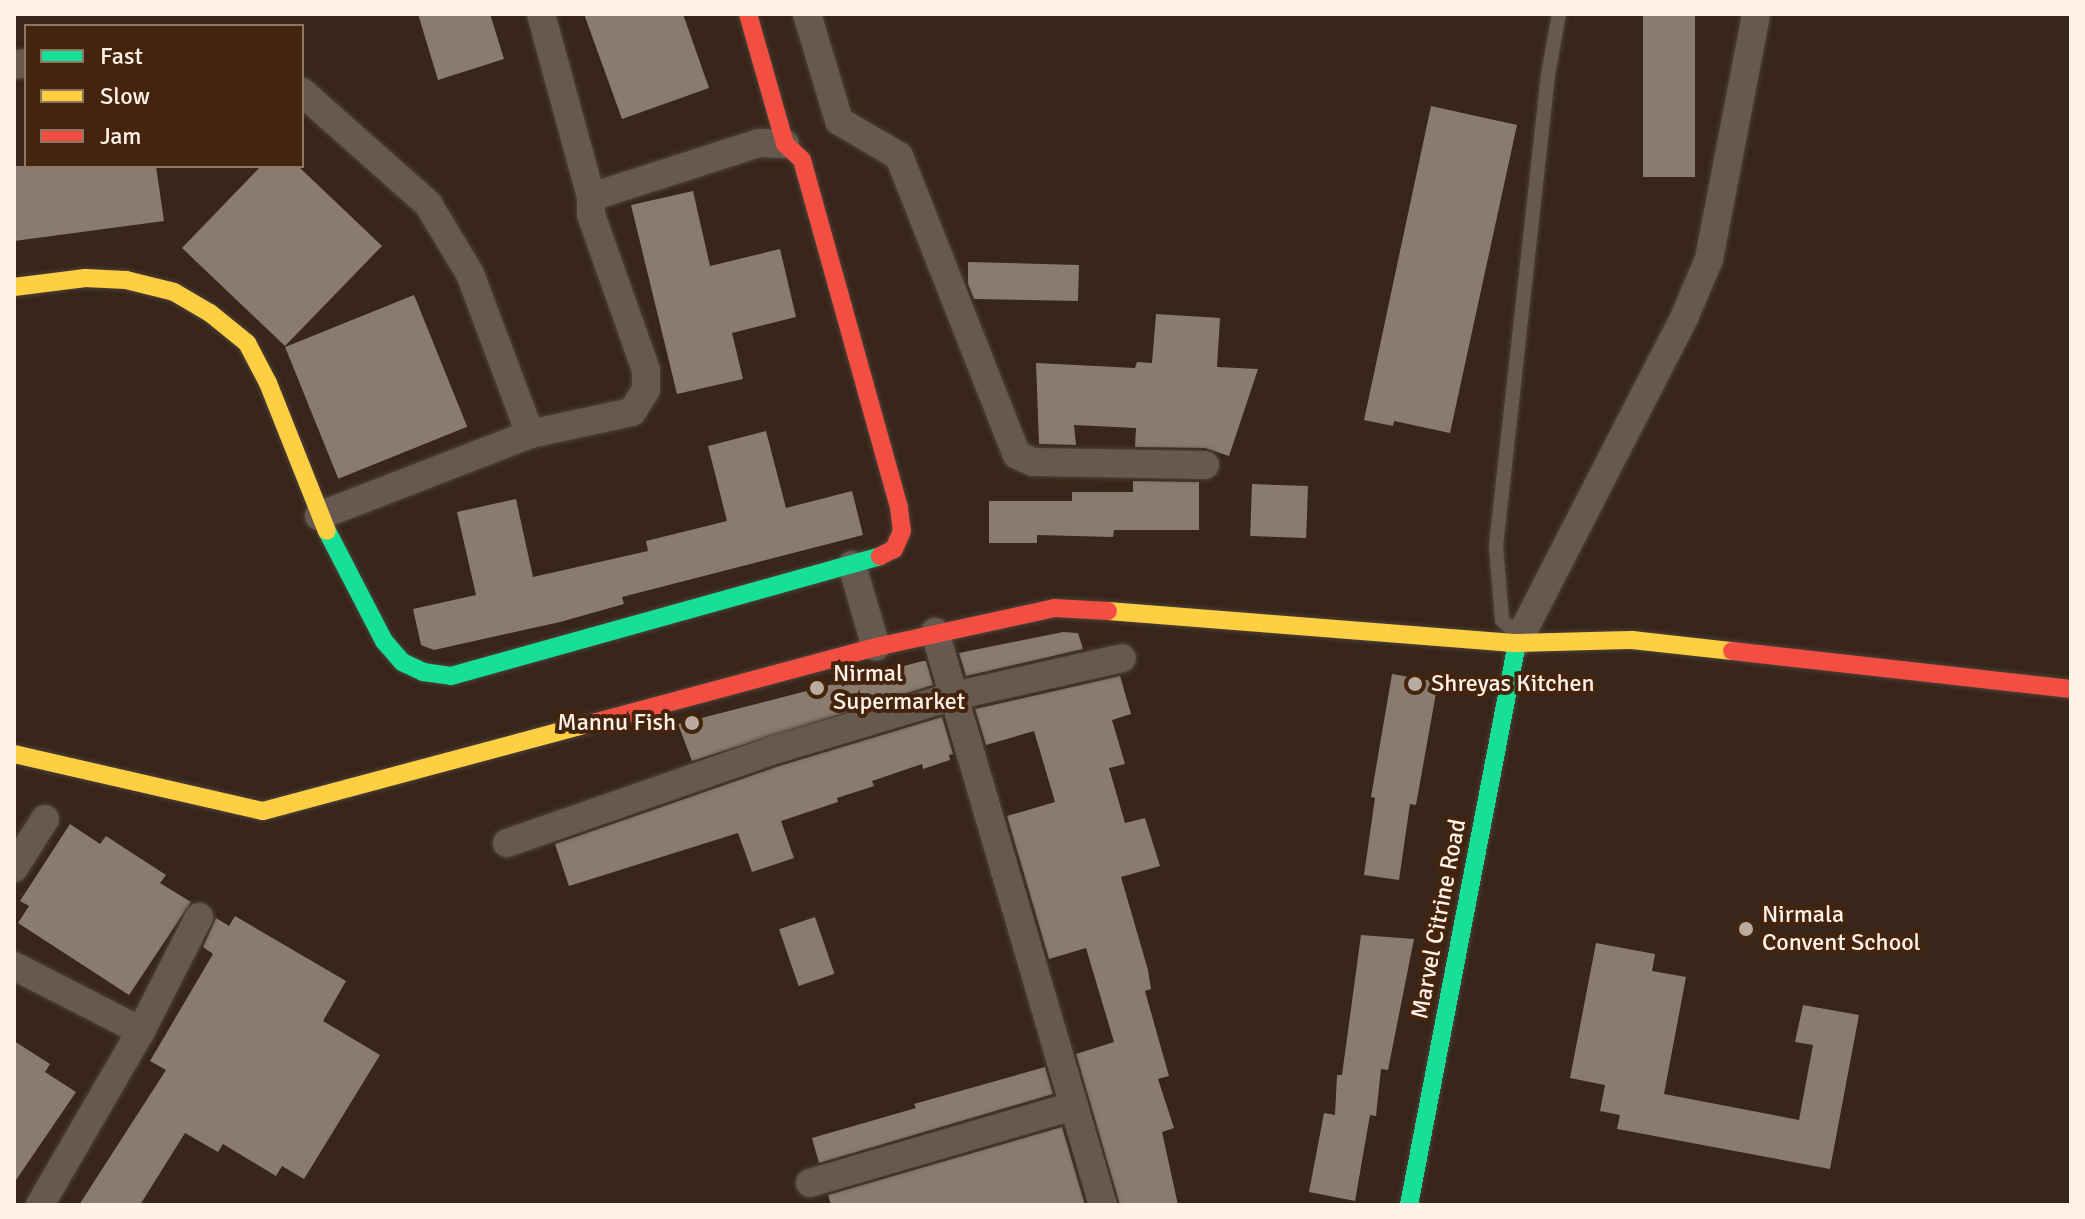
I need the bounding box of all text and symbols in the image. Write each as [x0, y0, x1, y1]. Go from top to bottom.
legend [24, 24, 304, 168]
text: Fast [100, 41, 143, 71]
text: Slow [100, 81, 150, 111]
text: Jam [100, 121, 141, 151]
place label: Nirmal Supermarket [833, 660, 965, 716]
place label: Shreyas Kitchen [1431, 670, 1595, 698]
marker: Shreyas Kitchen [1406, 675, 1424, 693]
marker: Nirmal Supermarket [808, 679, 826, 697]
place label: Mannu Fish [557, 709, 676, 737]
marker: Mannu Fish [683, 714, 701, 732]
street label: Marvel Citrine Road [1406, 817, 1472, 1021]
place label: Nirmala Convent School [1762, 901, 1921, 957]
marker: Nirmala Convent School [1737, 920, 1755, 938]

